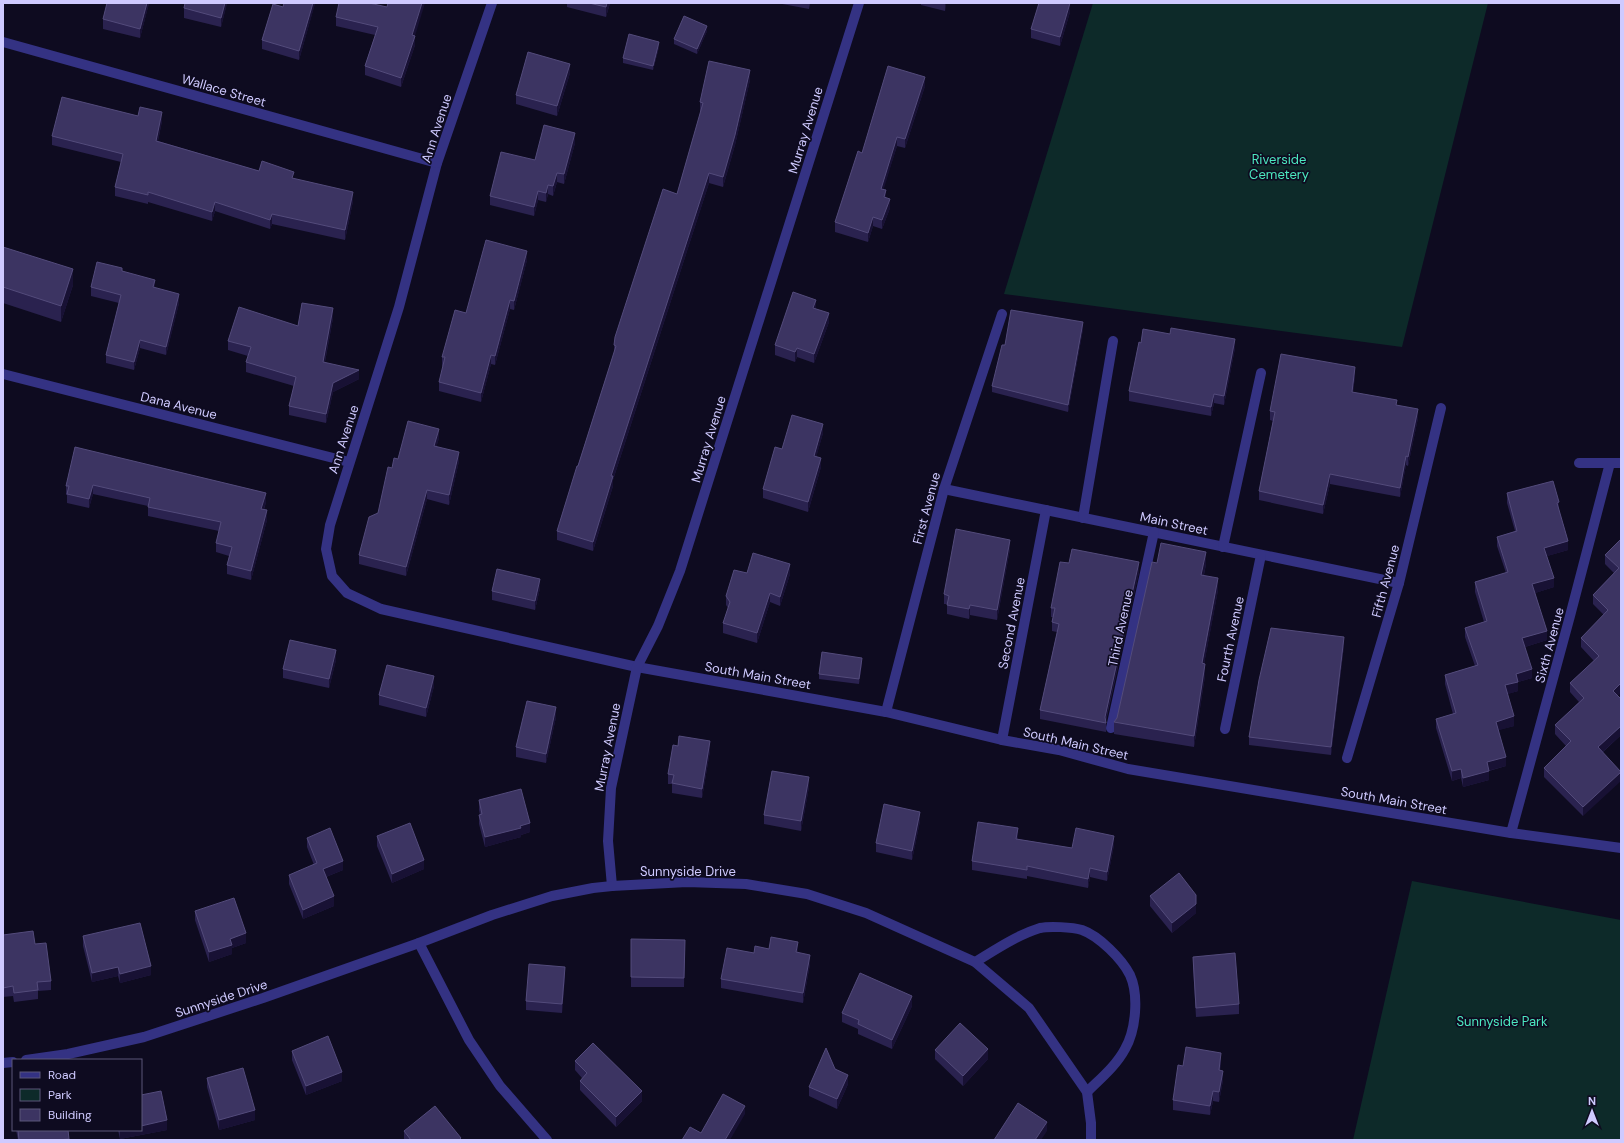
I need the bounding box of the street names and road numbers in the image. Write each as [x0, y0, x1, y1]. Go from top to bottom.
street label: Wallace Street [180, 70, 268, 111]
street label: Murray Avenue [784, 85, 827, 176]
street label: Ann Avenue [417, 92, 456, 165]
street label: Dana Avenue [139, 388, 219, 423]
street label: Murray Avenue [687, 394, 730, 485]
street label: Ann Avenue [324, 403, 363, 476]
street label: First Avenue [909, 470, 944, 546]
street label: Main Street [1138, 508, 1209, 539]
street label: Fifth Avenue [1368, 543, 1403, 619]
street label: Second Avenue [994, 576, 1029, 671]
street label: Third Avenue [1104, 588, 1137, 668]
street label: Fourth Avenue [1213, 595, 1248, 683]
street label: Sixth Avenue [1531, 606, 1568, 685]
street label: South Main Street [703, 658, 812, 693]
street label: Murray Avenue [591, 701, 624, 793]
street label: South Main Street [1022, 723, 1130, 764]
street label: South Main Street [1339, 783, 1448, 818]
street label: Sunnyside Drive [640, 863, 736, 880]
street label: Sunnyside Drive [173, 976, 269, 1021]

